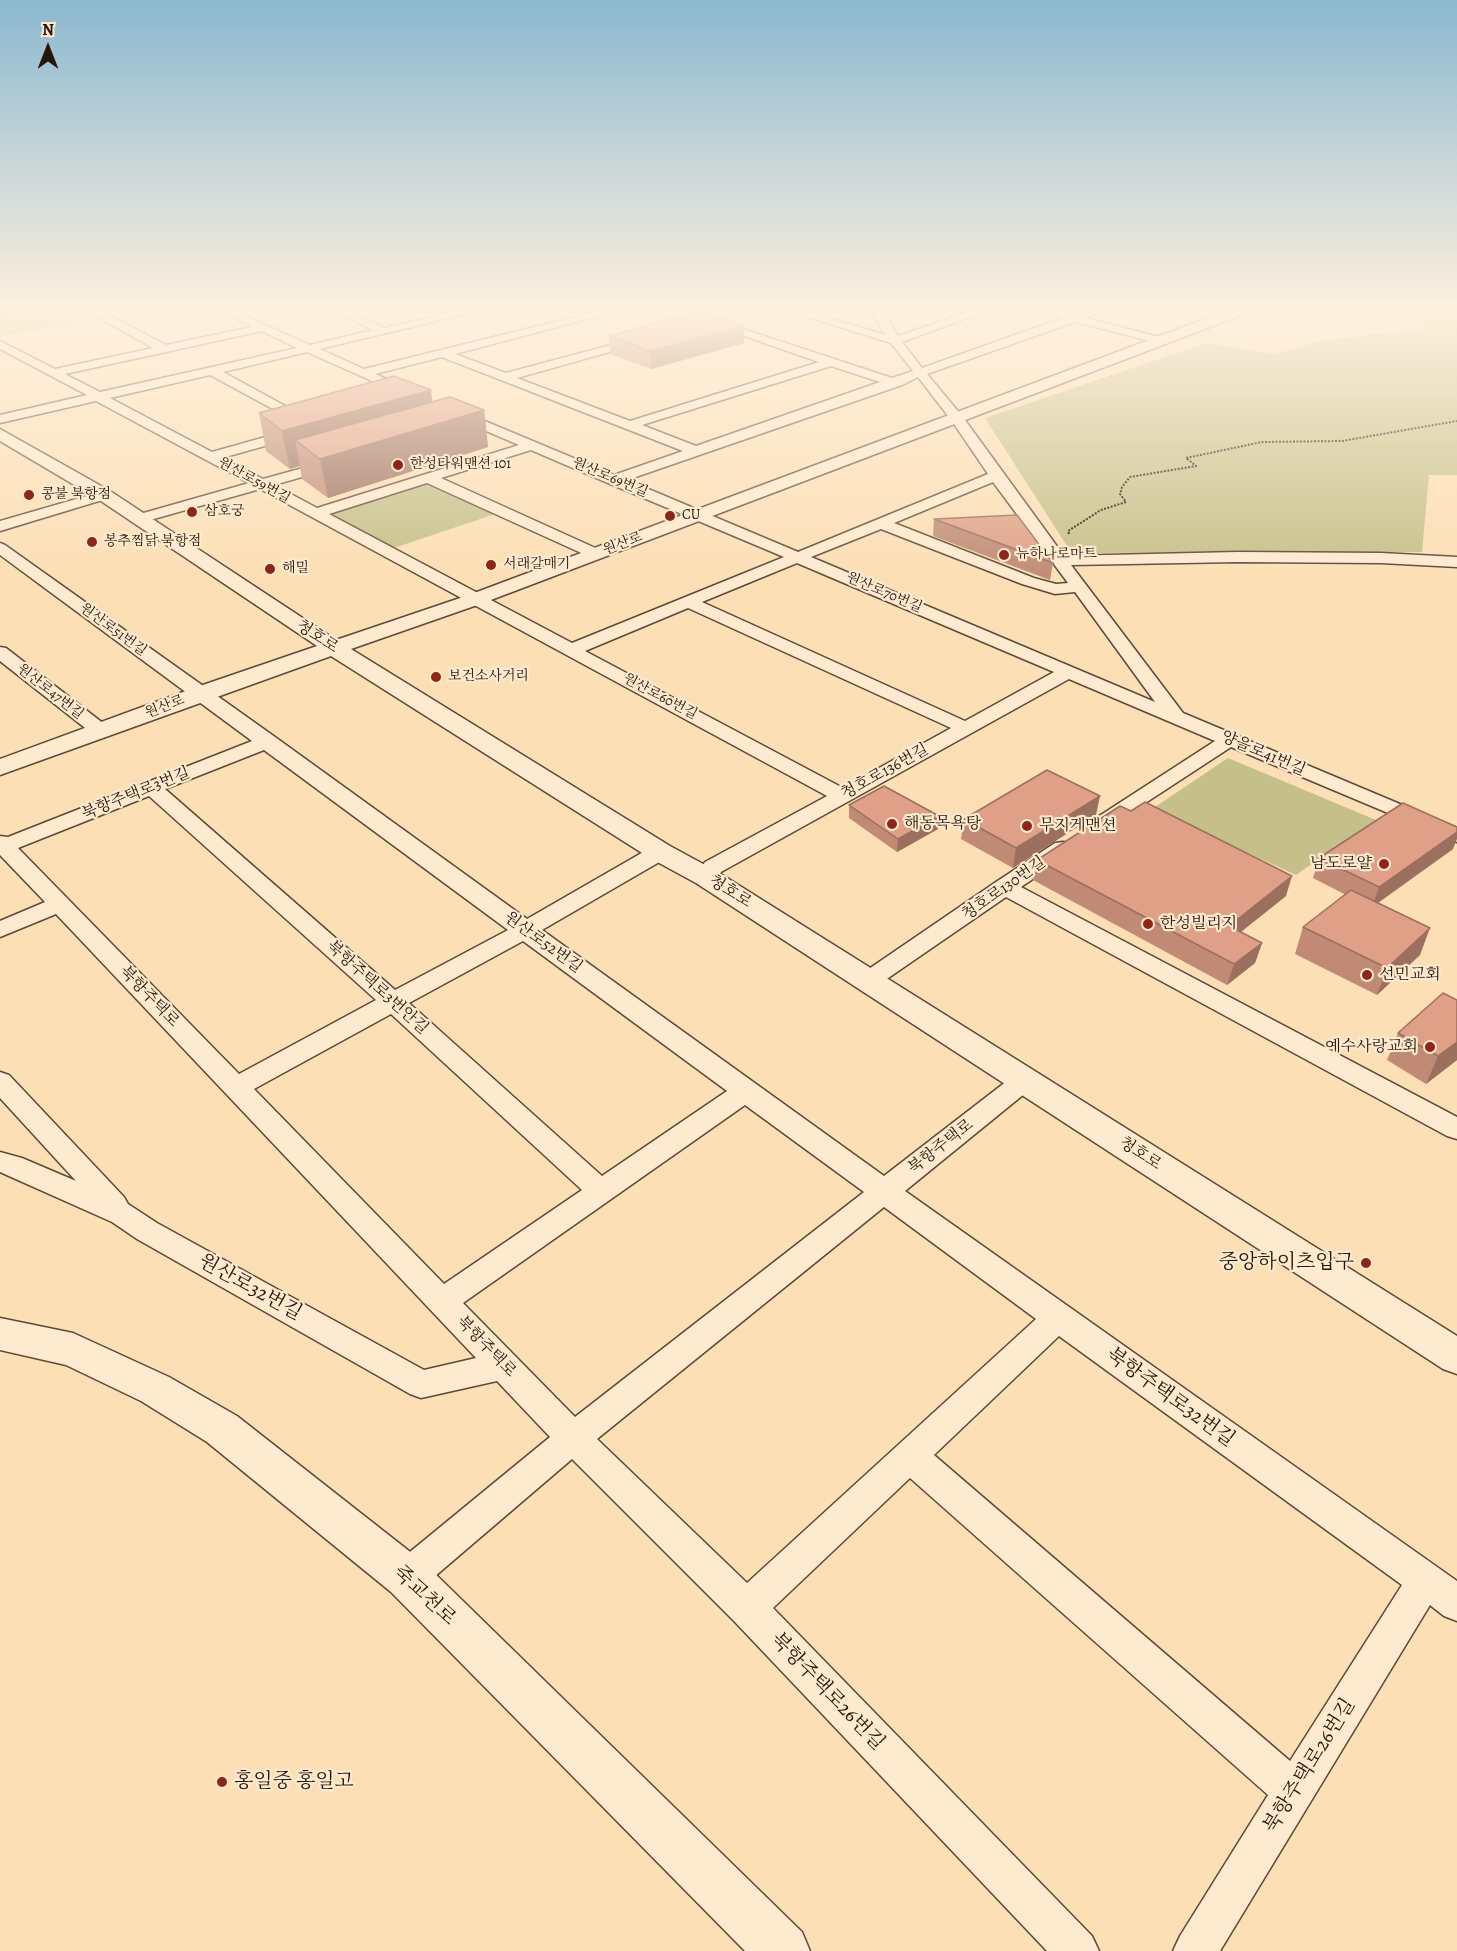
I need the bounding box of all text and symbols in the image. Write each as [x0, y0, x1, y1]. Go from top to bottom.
north arrow [18, 18, 78, 78]
text: N [42, 19, 54, 41]
street label: 원산로59번길 [215, 454, 293, 508]
street label: 원산로69번길 [570, 455, 650, 501]
place label: 한성타워맨션 101 [410, 457, 511, 473]
marker: 한성타워맨션 101 [391, 458, 405, 472]
place label: 콩불 북항점 [41, 487, 111, 503]
marker: 콩불 북항점 [22, 488, 36, 502]
place label: 삼호궁 [204, 504, 245, 520]
marker: 삼호궁 [185, 505, 199, 519]
place label: CU [682, 508, 700, 524]
marker: CU [663, 509, 677, 523]
street label: 원산로 [601, 529, 645, 559]
place label: 봉추찜닭 북항점 [104, 534, 201, 550]
marker: 봉추찜닭 북항점 [85, 535, 99, 549]
place label: 뉴하나로마트 [1016, 547, 1097, 563]
marker: 뉴하나로마트 [997, 548, 1011, 562]
place label: 서래갈매기 [503, 557, 571, 573]
marker: 서래갈매기 [484, 558, 498, 572]
place label: 해밀 [282, 561, 309, 577]
marker: 해밀 [263, 562, 277, 576]
street label: 원산로70번길 [843, 569, 925, 617]
street label: 원산로51번길 [76, 600, 150, 660]
street label: 청호로 [292, 616, 342, 658]
street label: 원산로47번길 [13, 661, 87, 723]
place label: 보건소사거리 [448, 669, 529, 685]
marker: 보건소사거리 [429, 670, 443, 684]
street label: 원산로60번길 [620, 670, 700, 724]
street label: 원산로 [143, 692, 187, 722]
street label: 양을로41번길 [1218, 728, 1308, 780]
street label: 청호로136번길 [838, 740, 932, 804]
street label: 북항주택로3번길 [79, 764, 193, 824]
place label: 해동목욕탕 [904, 814, 981, 834]
place label: 무지게맨션 [1039, 816, 1116, 836]
marker: 해동목욕탕 [885, 817, 899, 831]
marker: 무지게맨션 [1020, 819, 1034, 833]
street label: 청호로130번길 [958, 853, 1050, 925]
place label: 남도로얄 [1310, 854, 1372, 874]
marker: 남도로얄 [1377, 857, 1391, 871]
street label: 청호로 [705, 872, 755, 912]
street label: 원산로52번길 [500, 908, 586, 978]
place label: 한성빌리지 [1160, 914, 1237, 934]
marker: 한성빌리지 [1141, 917, 1155, 931]
street label: 북항주택로3번안길 [322, 937, 432, 1039]
street label: 북항주택로 [115, 963, 183, 1031]
place label: 선민교회 [1379, 965, 1441, 985]
marker: 선민교회 [1360, 968, 1374, 982]
place label: 예수사랑교회 [1325, 1037, 1418, 1057]
marker: 예수사랑교회 [1423, 1040, 1437, 1054]
street label: 북항주택로 [905, 1116, 977, 1178]
street label: 청호로 [1115, 1133, 1165, 1175]
street label: 원산로32번길 [194, 1250, 306, 1326]
place label: 중앙하이츠입구 [1219, 1251, 1354, 1275]
marker: 중앙하이츠입구 [1359, 1256, 1373, 1270]
street label: 북항주택로 [452, 1313, 520, 1381]
street label: 북항주택로32번길 [1101, 1343, 1239, 1453]
street label: 죽교천로 [388, 1561, 460, 1631]
street label: 북항주택로26번길 [765, 1628, 889, 1756]
street label: 북항주택로26번길 [1259, 1694, 1361, 1838]
place label: 홍일중 홍일고 [234, 1770, 354, 1794]
marker: 홍일중 홍일고 [215, 1775, 229, 1789]

